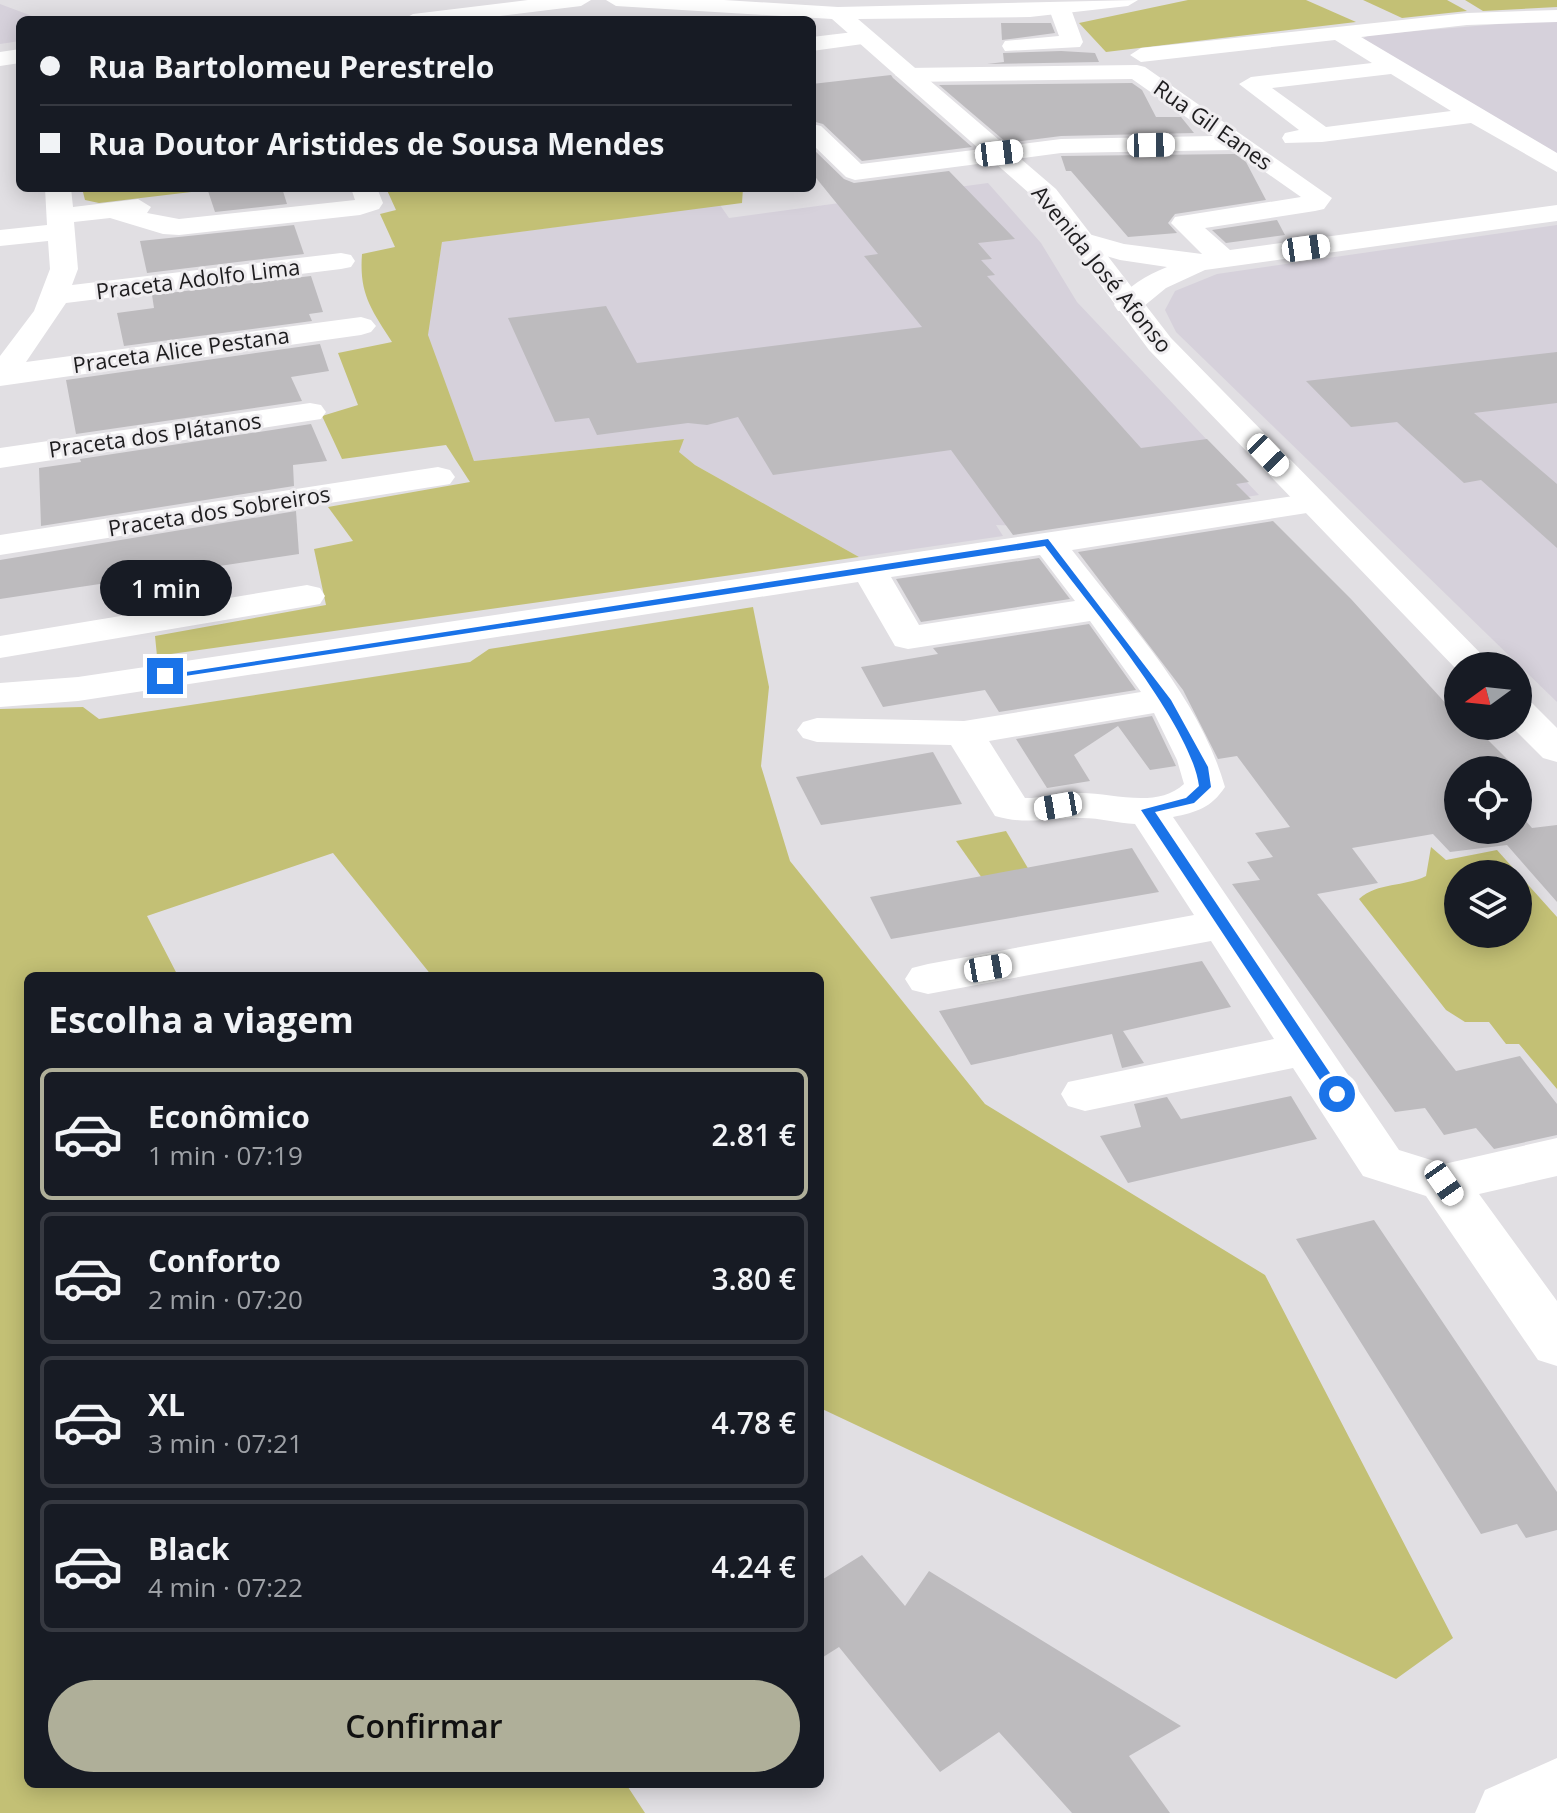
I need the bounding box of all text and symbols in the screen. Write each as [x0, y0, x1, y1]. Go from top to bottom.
text: Rua Bartolomeu Perestrelo [88, 46, 494, 87]
street label: Rua Gil Eanes [1148, 72, 1279, 176]
text: Rua Doutor Aristides de Sousa Mendes [88, 123, 664, 164]
car [1127, 133, 1175, 157]
car [974, 138, 1024, 168]
street label: Avenida José Afonso [1026, 178, 1180, 358]
car [1281, 233, 1331, 263]
street label: Praceta Adolfo Lima [94, 251, 302, 305]
street label: Praceta Alice Pestana [71, 319, 291, 379]
street label: Praceta dos Plátanos [47, 404, 263, 464]
car [1243, 429, 1293, 481]
street label: Praceta dos Sobreiros [106, 478, 332, 542]
callout: 1 min [99, 560, 231, 616]
text: 1 min [131, 570, 201, 606]
north arrow [1444, 652, 1532, 740]
map controls [1444, 652, 1532, 948]
route end [147, 658, 183, 694]
button: locate [1444, 756, 1532, 844]
car [1032, 790, 1084, 822]
button: layers [1444, 860, 1532, 948]
car [962, 952, 1014, 984]
text: Escolha a viagem [48, 995, 354, 1044]
route start [1319, 1076, 1355, 1112]
text: Econômico [148, 1096, 310, 1137]
icon: car [52, 1098, 124, 1170]
text: 2.81 € [711, 1114, 796, 1155]
text: 1 min · 07:19 [148, 1137, 303, 1173]
car [1420, 1156, 1468, 1210]
text: Conforto [148, 1240, 281, 1281]
icon: car [52, 1242, 124, 1314]
text: 3.80 € [711, 1258, 796, 1299]
text: 2 min · 07:20 [148, 1281, 303, 1317]
text: XL [148, 1384, 185, 1425]
icon: car [52, 1386, 124, 1458]
text: 4.78 € [711, 1402, 796, 1443]
text: 3 min · 07:21 [148, 1425, 303, 1461]
text: Black [148, 1528, 229, 1569]
icon: car [52, 1530, 124, 1602]
text: 4.24 € [711, 1546, 796, 1587]
text: 4 min · 07:22 [148, 1569, 303, 1605]
button: Confirmar [48, 1680, 800, 1772]

